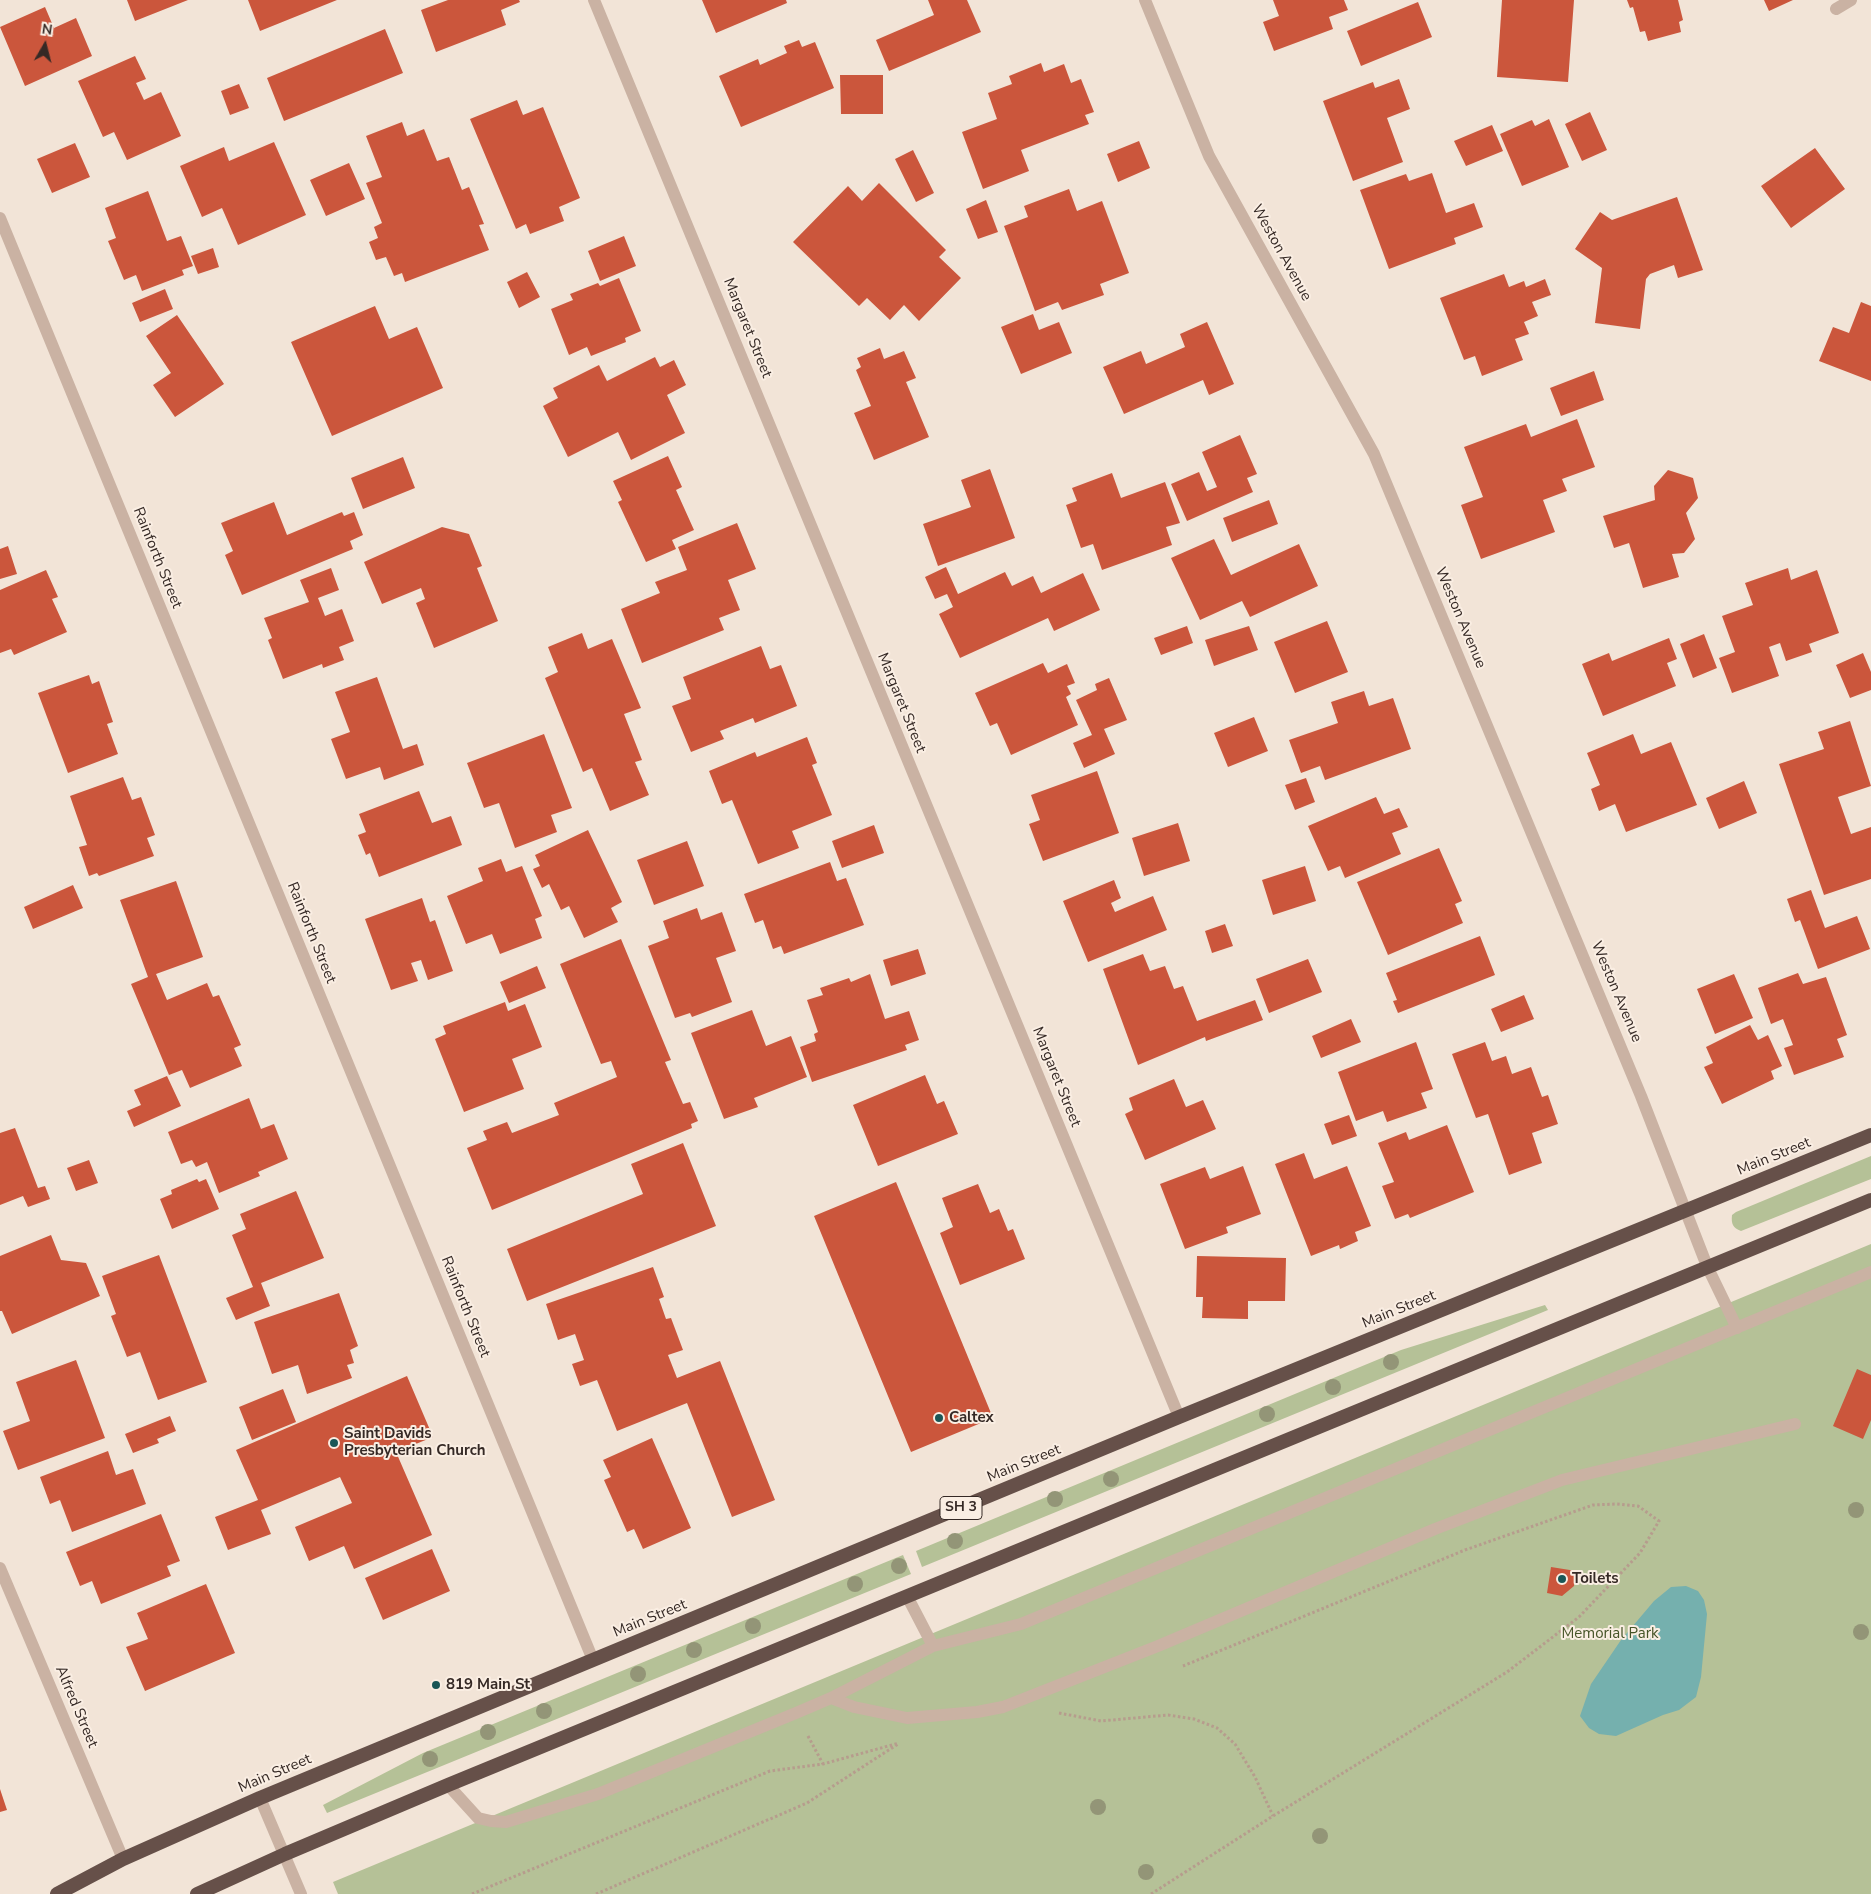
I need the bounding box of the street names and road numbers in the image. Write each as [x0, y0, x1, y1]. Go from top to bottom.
street label: Weston Avenue [1247, 202, 1315, 304]
street label: Margaret Street [719, 275, 775, 381]
street label: Rainforth Street [129, 505, 185, 611]
street label: Weston Avenue [1431, 565, 1489, 671]
street label: Margaret Street [873, 650, 929, 756]
street label: Rainforth Street [283, 880, 339, 986]
street label: Weston Avenue [1587, 939, 1645, 1045]
street label: Margaret Street [1028, 1024, 1084, 1130]
street label: Main Street [1735, 1134, 1813, 1180]
street label: Rainforth Street [437, 1254, 493, 1360]
street label: Main Street [1360, 1287, 1438, 1333]
street label: Main Street [985, 1441, 1063, 1487]
road number: SH 3 [940, 1496, 982, 1520]
street label: Main Street [611, 1596, 689, 1642]
street label: Alfred Street [51, 1663, 101, 1751]
street label: Main Street [236, 1751, 314, 1797]

